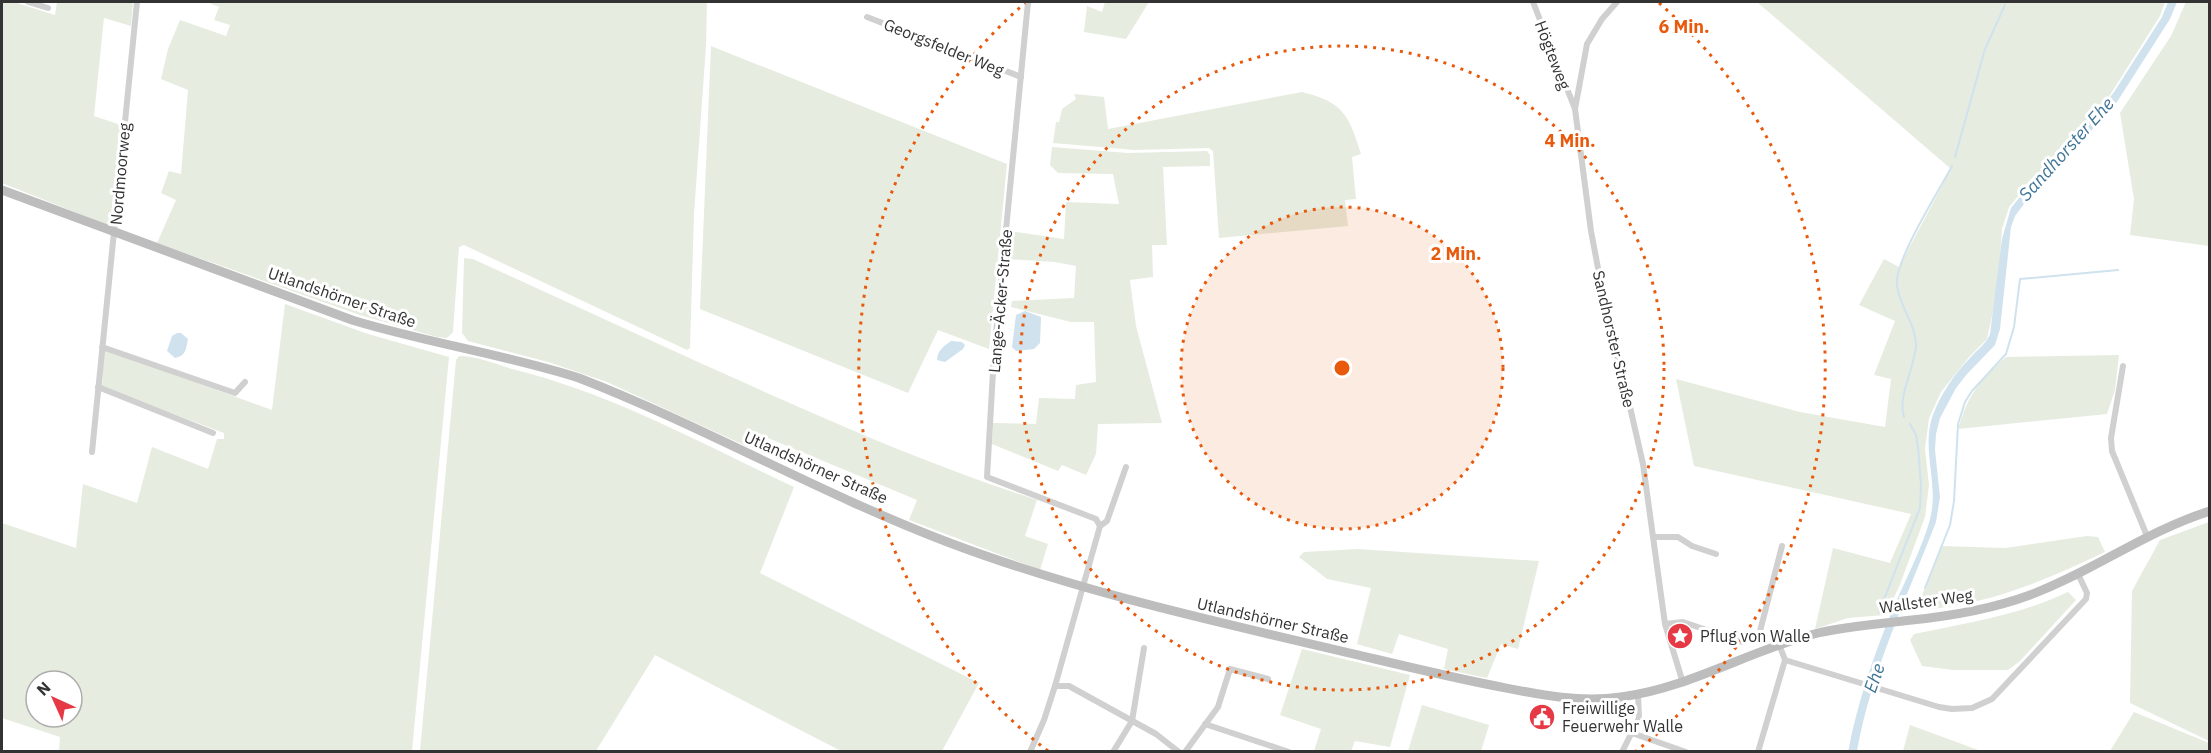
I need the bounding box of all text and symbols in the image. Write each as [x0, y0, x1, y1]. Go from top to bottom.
street label: Georgsfelder Weg [881, 14, 1007, 80]
text: 6 Min. [1658, 15, 1710, 38]
street label: Högteweg [1531, 18, 1576, 93]
water label: Sandhorster Ehe [2013, 92, 2119, 206]
street label: Nordmoorweg [106, 121, 134, 226]
text: 4 Min. [1544, 129, 1596, 152]
street label: Lange-Äcker-Straße [984, 228, 1016, 374]
text: 2 Min. [1430, 242, 1482, 265]
street label: Utlandshörner Straße [265, 262, 419, 332]
street label: Sandhorster Straße [1588, 268, 1640, 410]
centre of rings [1332, 358, 1352, 378]
street label: Utlandshörner Straße [741, 426, 891, 508]
street label: Wallster Weg [1878, 584, 1975, 617]
street label: Utlandshörner Straße [1195, 593, 1351, 647]
place icon: Pflug von Walle [1665, 621, 1695, 651]
place label: Pflug von Walle [1700, 626, 1810, 646]
water label: Ehe [1858, 660, 1890, 696]
north arrow [24, 669, 84, 729]
text: N [32, 677, 55, 700]
place label: Freiwillige Feuerwehr Walle [1562, 698, 1683, 736]
public building icon: Freiwillige Feuerwehr Walle [1527, 702, 1557, 732]

